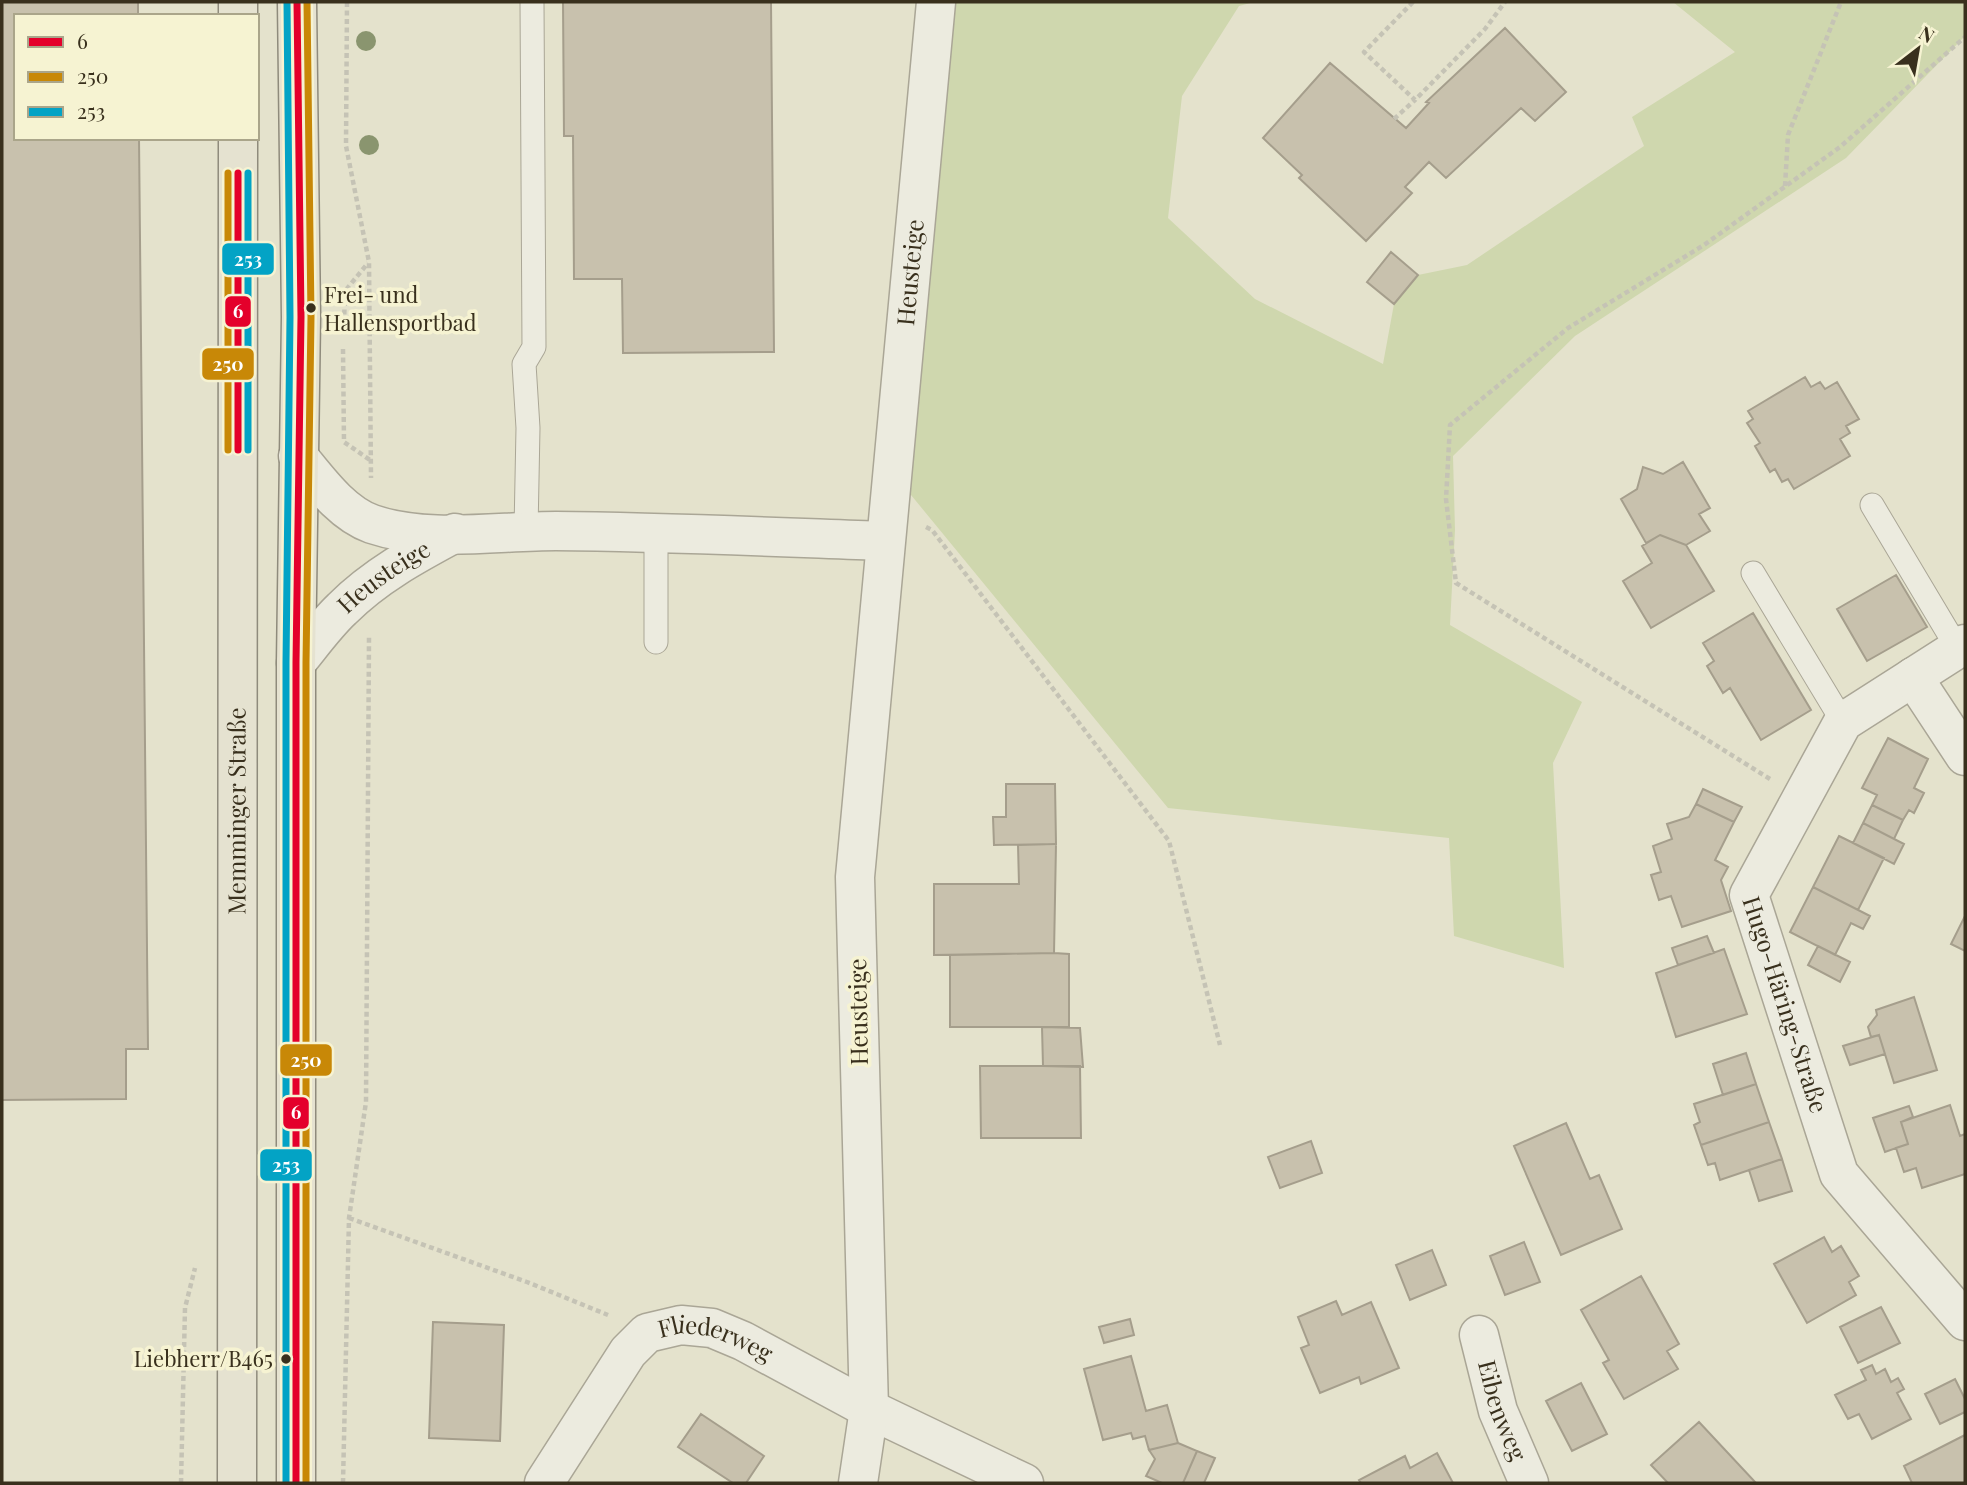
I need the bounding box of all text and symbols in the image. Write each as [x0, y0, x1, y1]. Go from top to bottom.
legend [14, 14, 259, 140]
north arrow [1883, 14, 1953, 84]
text: N [1915, 19, 1940, 48]
text: 6 [77, 26, 88, 54]
text: 250 [77, 61, 108, 89]
text: 253 [77, 96, 105, 124]
street label: Heusteige [888, 218, 930, 327]
line badge: 253 [221, 242, 275, 276]
text: 253 [234, 245, 262, 271]
place label: Frei- und Hallensportbad [324, 279, 477, 337]
line badge: 6 [224, 295, 252, 328]
text: 6 [233, 297, 244, 323]
marker: Frei- und Hallensportbad [304, 301, 318, 315]
line badge: 250 [201, 347, 255, 381]
text: 250 [213, 350, 243, 376]
street label: Heusteige [329, 532, 435, 619]
street label: Memminger Straße [219, 707, 252, 915]
street label: Hugo-Häring-Straße [1736, 892, 1836, 1117]
street label: Heusteige [840, 958, 874, 1066]
line badge: 250 [279, 1043, 333, 1077]
text: 250 [291, 1046, 321, 1072]
line badge: 6 [282, 1096, 310, 1130]
text: 6 [291, 1098, 302, 1124]
line badge: 253 [259, 1148, 313, 1182]
text: 253 [272, 1151, 300, 1177]
street label: Fliederweg [654, 1307, 780, 1368]
place label: Liebherr/B465 [134, 1343, 273, 1373]
marker: Liebherr/B465 [279, 1352, 293, 1366]
street label: Eibenweg [1472, 1357, 1536, 1465]

